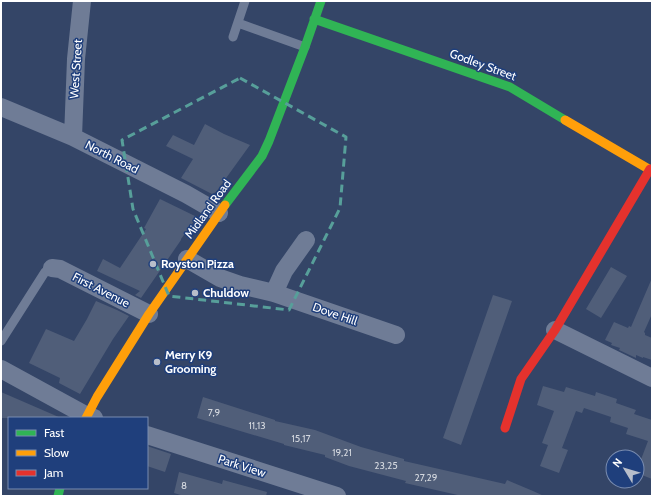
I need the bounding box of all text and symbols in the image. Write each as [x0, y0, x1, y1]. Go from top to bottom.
street label: West Street [66, 39, 85, 99]
street label: Godley Street [448, 46, 519, 84]
street label: North Road [83, 137, 141, 176]
street label: Midland Road [181, 176, 234, 241]
place label: Royston Pizza [161, 256, 234, 271]
marker: Royston Pizza [148, 259, 158, 269]
street label: First Avenue [70, 269, 132, 310]
place label: Chuldow [203, 285, 249, 300]
marker: Chuldow [190, 288, 200, 298]
street label: Dove Hill [311, 299, 360, 328]
place label: Merry K9 Grooming [165, 347, 216, 376]
marker: Merry K9 Grooming [152, 357, 162, 367]
house number: 7,9 [208, 406, 221, 419]
legend [8, 417, 148, 489]
house number: 11,13 [248, 419, 266, 432]
text: Fast [44, 425, 64, 440]
house number: 15,17 [292, 432, 310, 445]
text: Slow [44, 445, 69, 460]
house number: 19,21 [332, 446, 352, 459]
north arrow [605, 449, 645, 489]
street label: Park View [216, 451, 268, 480]
text: N [609, 455, 625, 470]
house number: 23,25 [374, 459, 398, 472]
text: Jam [43, 465, 63, 480]
house number: 27,29 [415, 471, 438, 484]
house number: 8 [181, 479, 187, 492]

